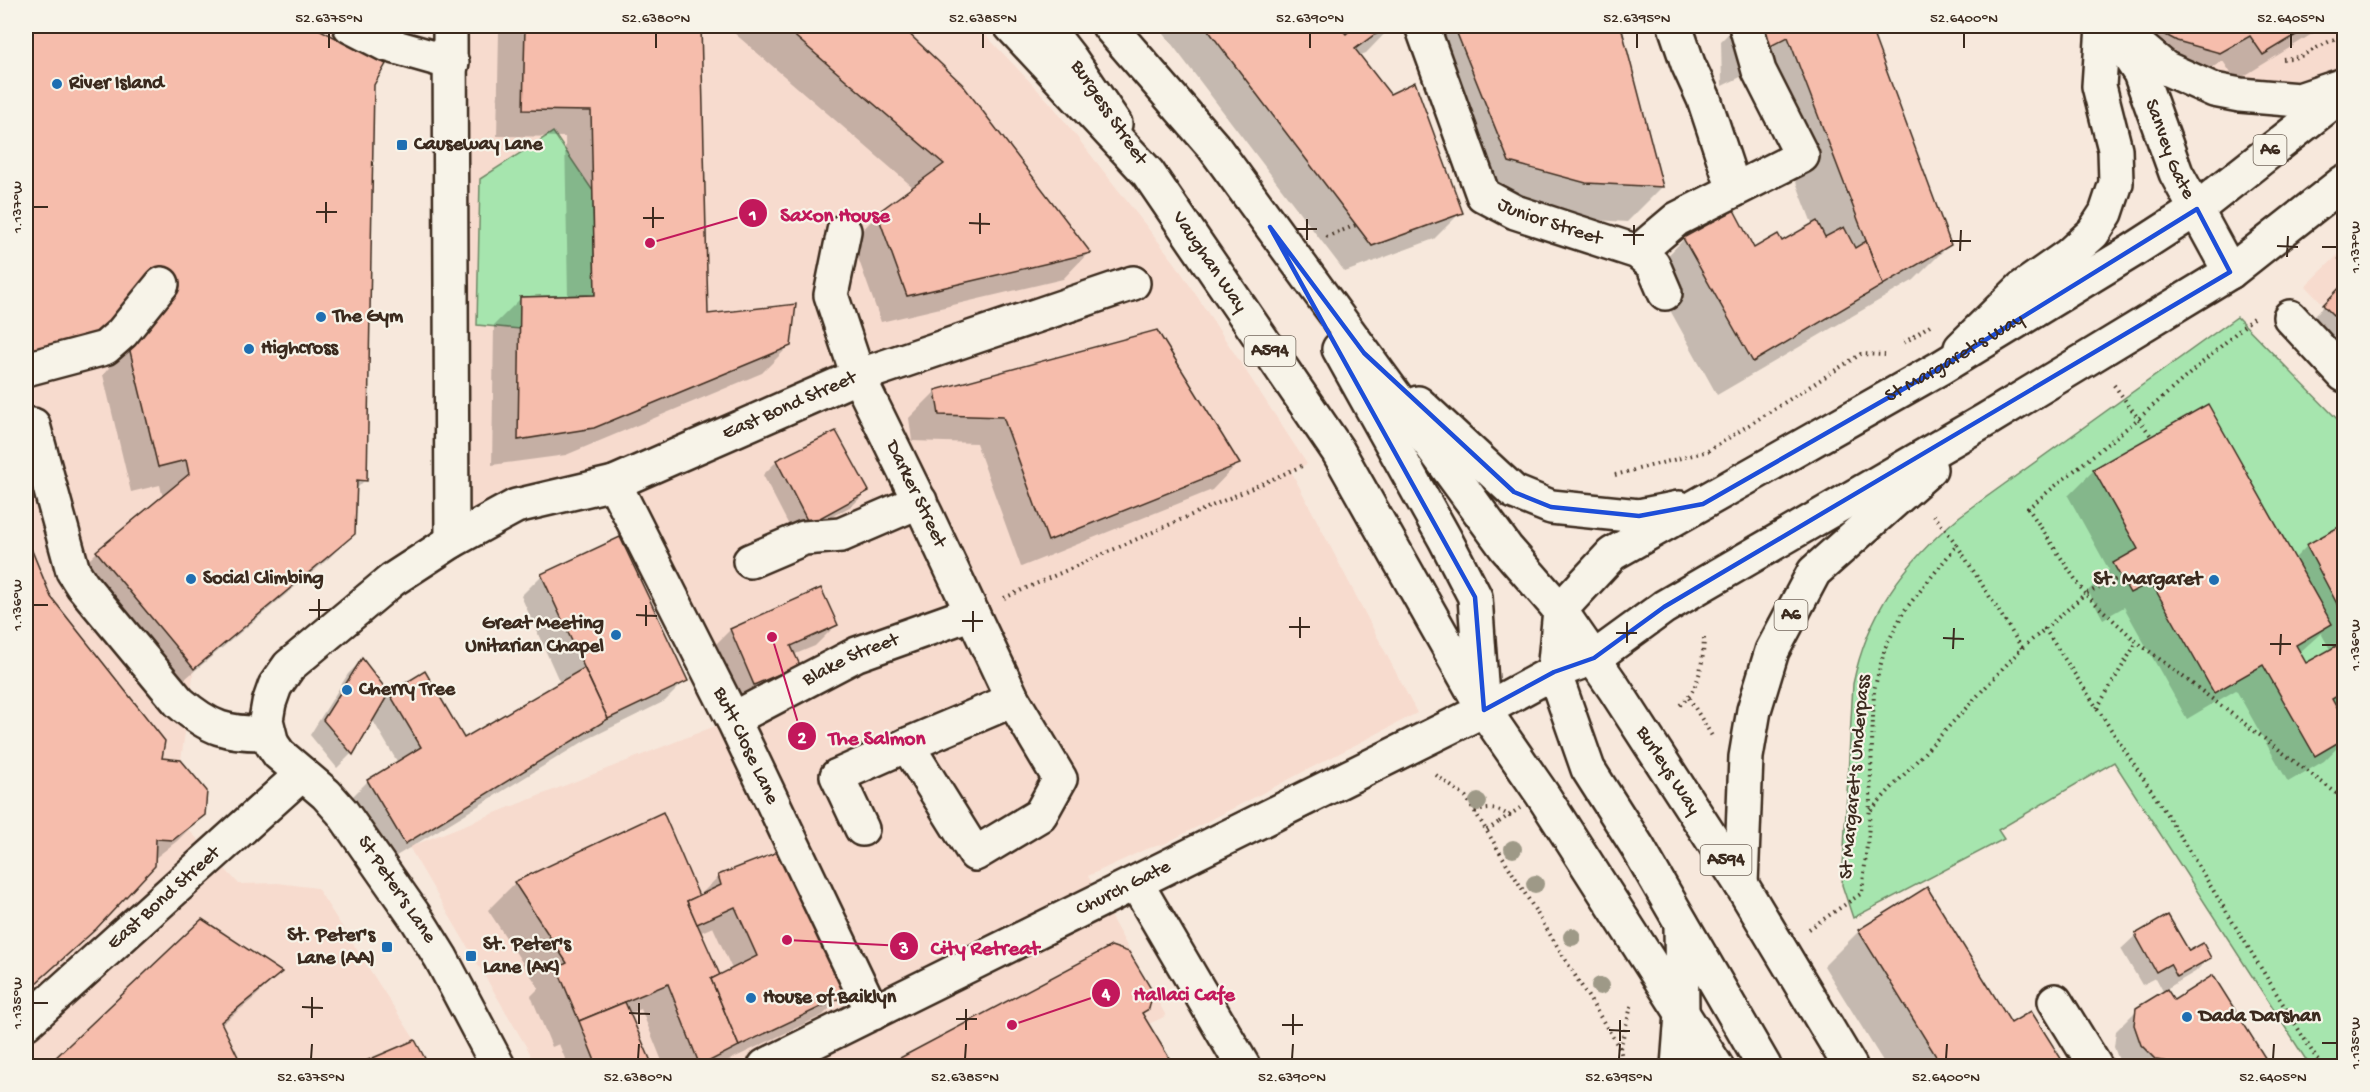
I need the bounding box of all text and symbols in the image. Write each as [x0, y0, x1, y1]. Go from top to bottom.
text: 52.6375°N [295, 10, 363, 28]
text: 52.6380°N [622, 10, 691, 28]
text: 52.6385°N [949, 10, 1017, 28]
text: 52.6390°N [1276, 10, 1344, 28]
text: 52.6395°N [1603, 10, 1671, 28]
text: 52.6400°N [1930, 10, 1998, 28]
text: 52.6405°N [2257, 10, 2325, 28]
street label: Burgess Street [1064, 56, 1152, 171]
place label: River Island [68, 73, 166, 96]
marker: River Island [50, 77, 64, 91]
street label: Sanvey Gate [2139, 96, 2200, 204]
place label: Causeway Lane [413, 134, 543, 157]
road number: A6 [2254, 135, 2286, 165]
marker: Causeway Lane [395, 138, 409, 152]
text: 1.137°W [9, 181, 27, 234]
street label: Junior Street [1493, 193, 1607, 252]
callout: Saxon House [738, 194, 901, 233]
text: Saxon House [780, 205, 891, 230]
text: 1 [748, 206, 757, 227]
street label: Vaughan Way [1166, 207, 1252, 317]
text: 1.137°W [2347, 221, 2365, 274]
place label: The Gym [331, 306, 404, 329]
street label: St Margaret's Way [1881, 308, 2028, 408]
marker: The Gym [314, 310, 328, 324]
road number: A594 [1244, 336, 1296, 366]
place label: Highcross [261, 338, 339, 361]
marker: Highcross [242, 342, 256, 356]
street label: East Bond Street [719, 366, 862, 445]
street label: Darker Street [879, 435, 952, 553]
place label: Social Climbing [203, 568, 324, 591]
place label: St. Margaret [2093, 569, 2204, 592]
marker: Social Climbing [184, 572, 198, 586]
marker: St. Margaret [2207, 573, 2221, 587]
text: 1.136°W [9, 579, 27, 632]
road number: A6 [1774, 600, 1808, 630]
place label: Great Meeting Unitarian Chapel [465, 613, 605, 659]
text: 1.136°W [2347, 619, 2365, 672]
marker: Great Meeting Unitarian Chapel [609, 628, 623, 642]
street label: Blake Street [798, 628, 904, 692]
street label: St Margaret's Underpass [1836, 673, 1876, 880]
place label: Cherry Tree [358, 679, 456, 702]
marker: Cherry Tree [340, 683, 354, 697]
street label: Butt Close Lane [707, 683, 784, 809]
callout: The Salmon [787, 717, 938, 756]
street label: Burleys Way [1630, 721, 1705, 820]
text: The Salmon [827, 728, 927, 753]
text: 2 [798, 729, 807, 750]
street label: St Peter's Lane [352, 832, 441, 949]
street label: East Bond Street [103, 840, 227, 955]
road number: A594 [1700, 845, 1752, 875]
street label: Church Gate [1072, 855, 1175, 922]
place label: St. Peter's Lane (AA) [287, 925, 377, 971]
callout: City Retreat [889, 927, 1052, 966]
place label: St. Peter's Lane (AK) [483, 934, 572, 980]
text: City Retreat [930, 938, 1042, 963]
text: 3 [898, 939, 909, 960]
marker: St. Peter's Lane (AA) [380, 940, 394, 954]
marker: St. Peter's Lane (AK) [464, 949, 478, 963]
callout: Hallaci Cafe [1091, 974, 1247, 1013]
text: 1.135°W [9, 977, 27, 1030]
text: Hallaci Cafe [1133, 984, 1236, 1009]
text: 4 [1101, 985, 1111, 1006]
place label: House of Baiklyn [763, 987, 897, 1010]
marker: House of Baiklyn [744, 991, 758, 1005]
place label: Dada Darshan [2197, 1006, 2321, 1029]
marker: Dada Darshan [2180, 1010, 2194, 1024]
text: 1.135°W [2347, 1017, 2365, 1070]
text: 52.6375°N [277, 1069, 345, 1087]
text: 52.6380°N [604, 1069, 673, 1087]
text: 52.6385°N [931, 1069, 999, 1087]
text: 52.6390°N [1258, 1069, 1326, 1087]
text: 52.6395°N [1585, 1069, 1653, 1087]
text: 52.6400°N [1912, 1069, 1980, 1087]
text: 52.6405°N [2239, 1069, 2307, 1087]

